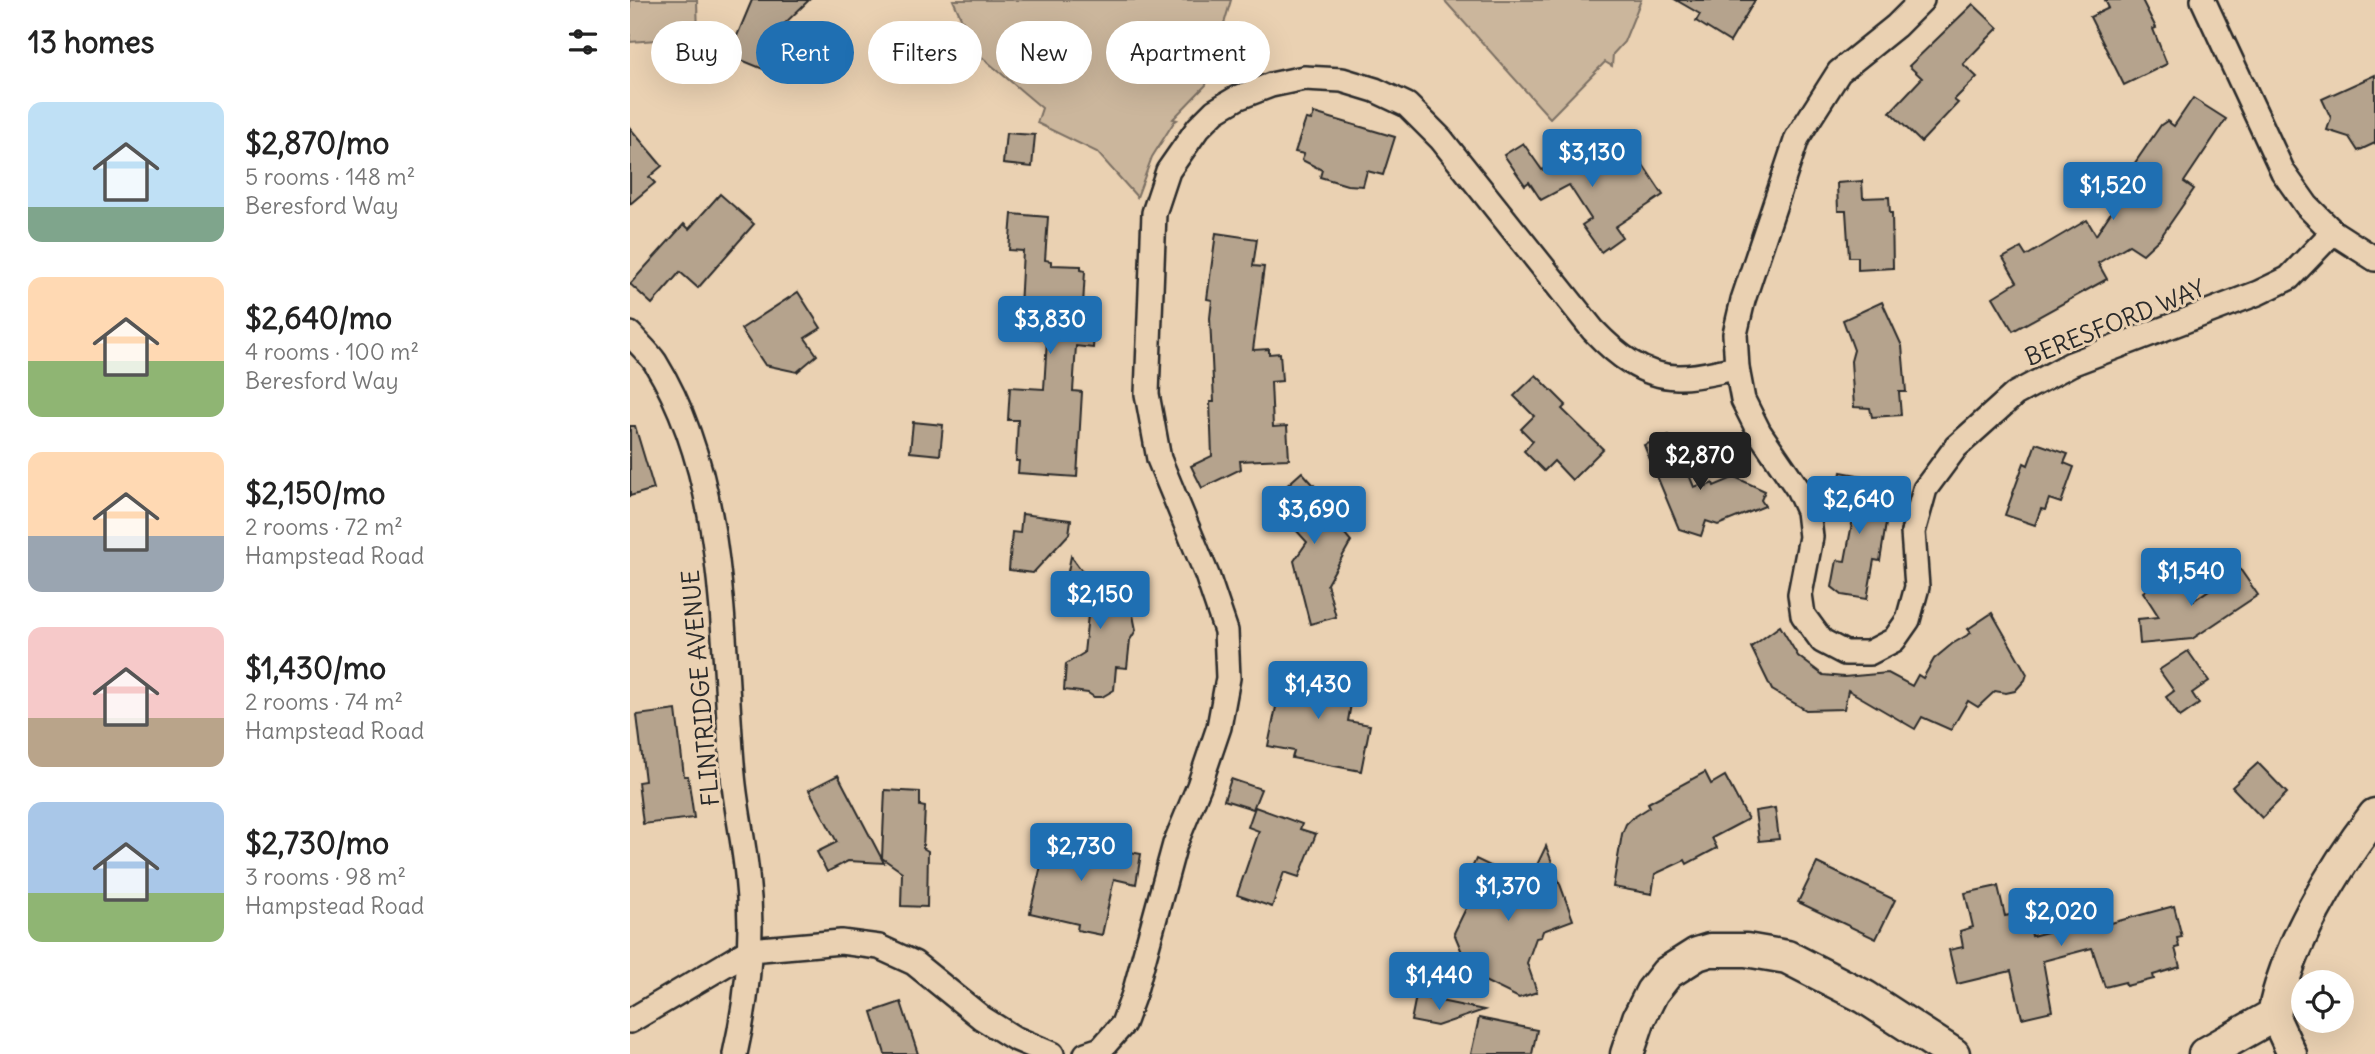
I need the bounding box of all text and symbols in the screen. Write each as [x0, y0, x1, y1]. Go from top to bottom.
chip: Buy [651, 21, 742, 84]
chip: Rent [756, 21, 854, 84]
chip: Filters [868, 21, 982, 84]
chip: New [996, 21, 1092, 84]
chip: Apartment [1106, 21, 1270, 84]
text: 13 homes [28, 23, 154, 61]
icon: filters [564, 23, 602, 61]
text: $2,870/mo [245, 124, 389, 162]
icon: home [84, 130, 168, 214]
pin: $3,130 [1535, 130, 1649, 189]
text: $3,130 [1558, 137, 1626, 166]
text: 5 rooms · 148 m² [245, 162, 415, 191]
pin: $1,520 [2056, 162, 2170, 222]
text: $1,520 [2079, 170, 2147, 199]
text: Beresford Way [245, 191, 399, 220]
street label: BERESFORD WAY [2020, 272, 2209, 372]
pin: $3,830 [993, 296, 1107, 356]
text: $2,640/mo [245, 299, 392, 337]
text: $3,830 [1014, 304, 1086, 333]
icon: home [84, 305, 168, 389]
text: 4 rooms · 100 m² [245, 337, 419, 366]
text: Beresford Way [245, 366, 399, 395]
pin: $2,870 [1643, 433, 1757, 492]
text: $2,870 [1665, 440, 1735, 469]
text: $2,150/mo [245, 474, 385, 512]
pin: $2,640 [1802, 476, 1916, 536]
icon: home [84, 480, 168, 564]
text: $2,640 [1823, 484, 1895, 513]
pin: $3,690 [1257, 486, 1371, 546]
text: $3,690 [1278, 494, 1350, 523]
text: 2 rooms · 72 m² [245, 512, 403, 541]
text: Hampstead Road [245, 541, 424, 570]
pin: $1,540 [2134, 548, 2248, 608]
text: $1,540 [2157, 556, 2225, 585]
street label: FLINTRIDGE AVENUE [675, 569, 725, 807]
pin: $2,150 [1043, 572, 1157, 631]
text: $2,150 [1067, 579, 1133, 608]
text: $1,430/mo [245, 649, 386, 687]
icon: home [84, 655, 168, 739]
pin: $1,430 [1261, 662, 1375, 721]
text: $1,430 [1284, 669, 1352, 698]
text: 2 rooms · 74 m² [245, 687, 403, 716]
text: Hampstead Road [245, 716, 424, 745]
text: $2,730/mo [245, 824, 389, 862]
pin: $2,730 [1024, 824, 1138, 883]
icon: home [84, 830, 168, 914]
text: $2,730 [1046, 831, 1116, 860]
text: 3 rooms · 98 m² [245, 862, 406, 891]
pin: $1,370 [1451, 864, 1565, 923]
text: $1,370 [1475, 871, 1541, 900]
pin: $2,020 [2004, 888, 2118, 948]
text: Hampstead Road [245, 891, 424, 920]
text: $2,020 [2024, 896, 2098, 925]
pin: $1,440 [1382, 953, 1496, 1012]
text: $1,440 [1405, 960, 1473, 989]
map controls [2291, 970, 2354, 1033]
button: locate [2291, 970, 2354, 1033]

